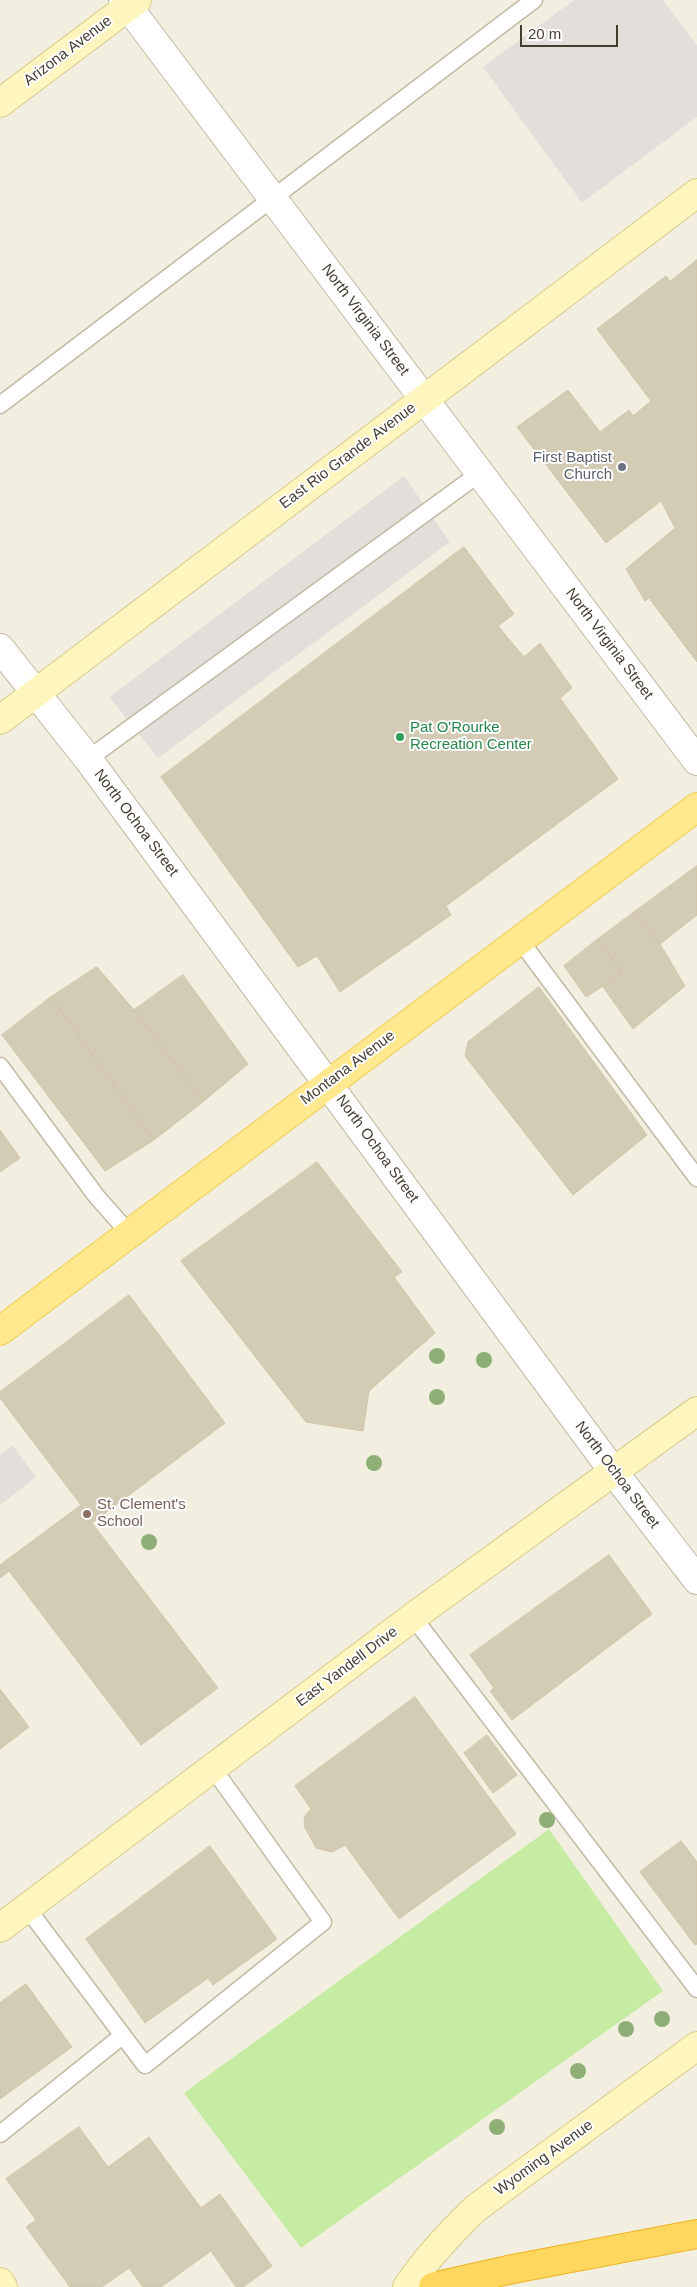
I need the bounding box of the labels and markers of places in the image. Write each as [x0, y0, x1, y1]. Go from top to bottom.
place label: First Baptist Church [533, 449, 612, 484]
marker: First Baptist Church [616, 461, 628, 473]
place label: Pat O'Rourke Recreation Center [410, 719, 532, 754]
marker: Pat O'Rourke Recreation Center [394, 731, 406, 743]
place label: St. Clement's School [97, 1496, 186, 1531]
marker: St. Clement's School [81, 1508, 93, 1520]

